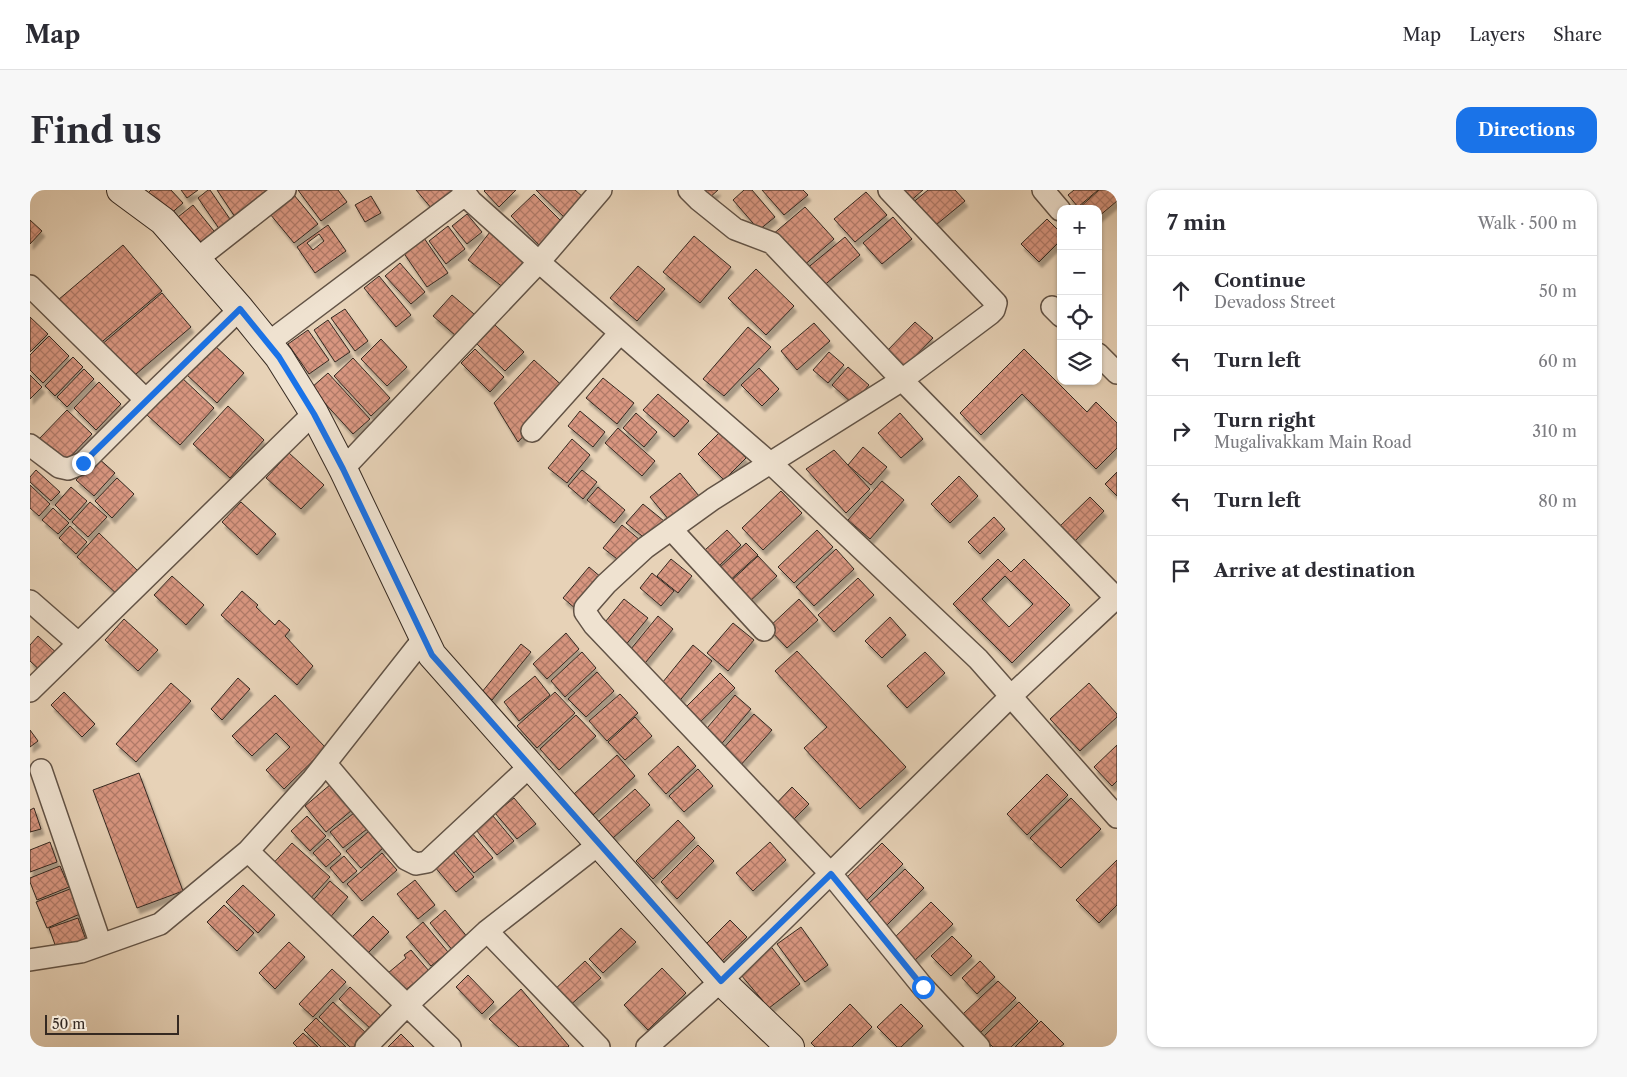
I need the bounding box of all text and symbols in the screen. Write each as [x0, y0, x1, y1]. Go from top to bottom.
text: Map [25, 20, 80, 49]
text: Map [1403, 24, 1441, 46]
text: Layers [1469, 24, 1525, 46]
text: Share [1553, 24, 1602, 46]
button: Directions [1456, 107, 1597, 153]
text: Find us [30, 109, 162, 152]
map controls [1057, 205, 1102, 385]
button: + [1057, 205, 1102, 250]
text: 7 min [1167, 210, 1226, 235]
text: Walk · 500 m [1478, 213, 1577, 233]
button: − [1057, 250, 1102, 295]
text: Continue [1214, 269, 1306, 292]
icon: ahead [1167, 277, 1195, 305]
text: 50 m [1539, 281, 1577, 301]
text: Devadoss Street [1214, 292, 1335, 312]
button: locate [1057, 295, 1102, 340]
button: layers [1057, 340, 1102, 385]
icon: left [1167, 347, 1195, 375]
text: Turn left [1214, 349, 1301, 372]
text: 60 m [1538, 351, 1577, 371]
text: Turn right [1214, 409, 1315, 432]
icon: right [1167, 417, 1195, 445]
text: 310 m [1532, 421, 1577, 441]
text: Mugalivakkam Main Road [1214, 432, 1412, 452]
route end [72, 452, 95, 475]
icon: left [1167, 487, 1195, 515]
text: Turn left [1214, 489, 1301, 512]
text: 80 m [1538, 491, 1577, 511]
icon: arrive [1167, 557, 1195, 585]
text: Arrive at destination [1214, 559, 1415, 582]
route start [912, 976, 935, 999]
scale bar [45, 1012, 179, 1035]
text: 50 m [52, 1015, 85, 1033]

